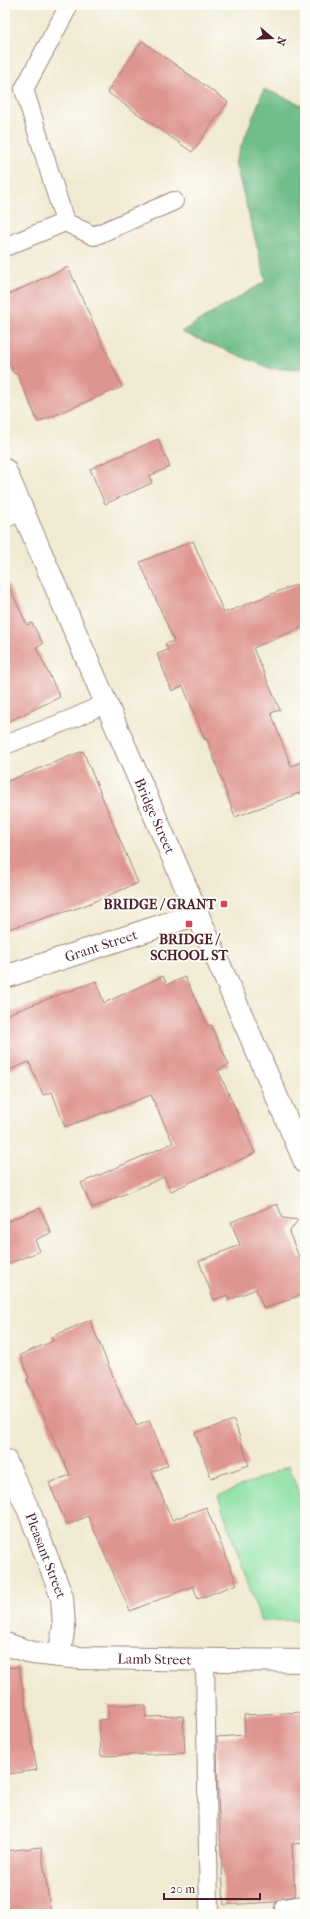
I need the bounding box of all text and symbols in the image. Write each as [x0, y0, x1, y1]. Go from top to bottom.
north arrow [252, 18, 292, 58]
text: N [273, 35, 288, 48]
street label: Bridge Street [131, 775, 178, 857]
place label: BRIDGE / GRANT [104, 896, 217, 913]
marker: BRIDGE / GRANT [219, 899, 229, 909]
marker: BRIDGE / SCHOOL ST [184, 919, 194, 929]
street label: Grant Street [63, 926, 140, 966]
place label: BRIDGE / SCHOOL ST [150, 931, 228, 964]
street label: Pleasant Street [21, 1510, 70, 1601]
street label: Lamb Street [117, 1650, 191, 1668]
scale bar [164, 1875, 260, 1901]
text: 20 m [170, 1882, 195, 1896]

